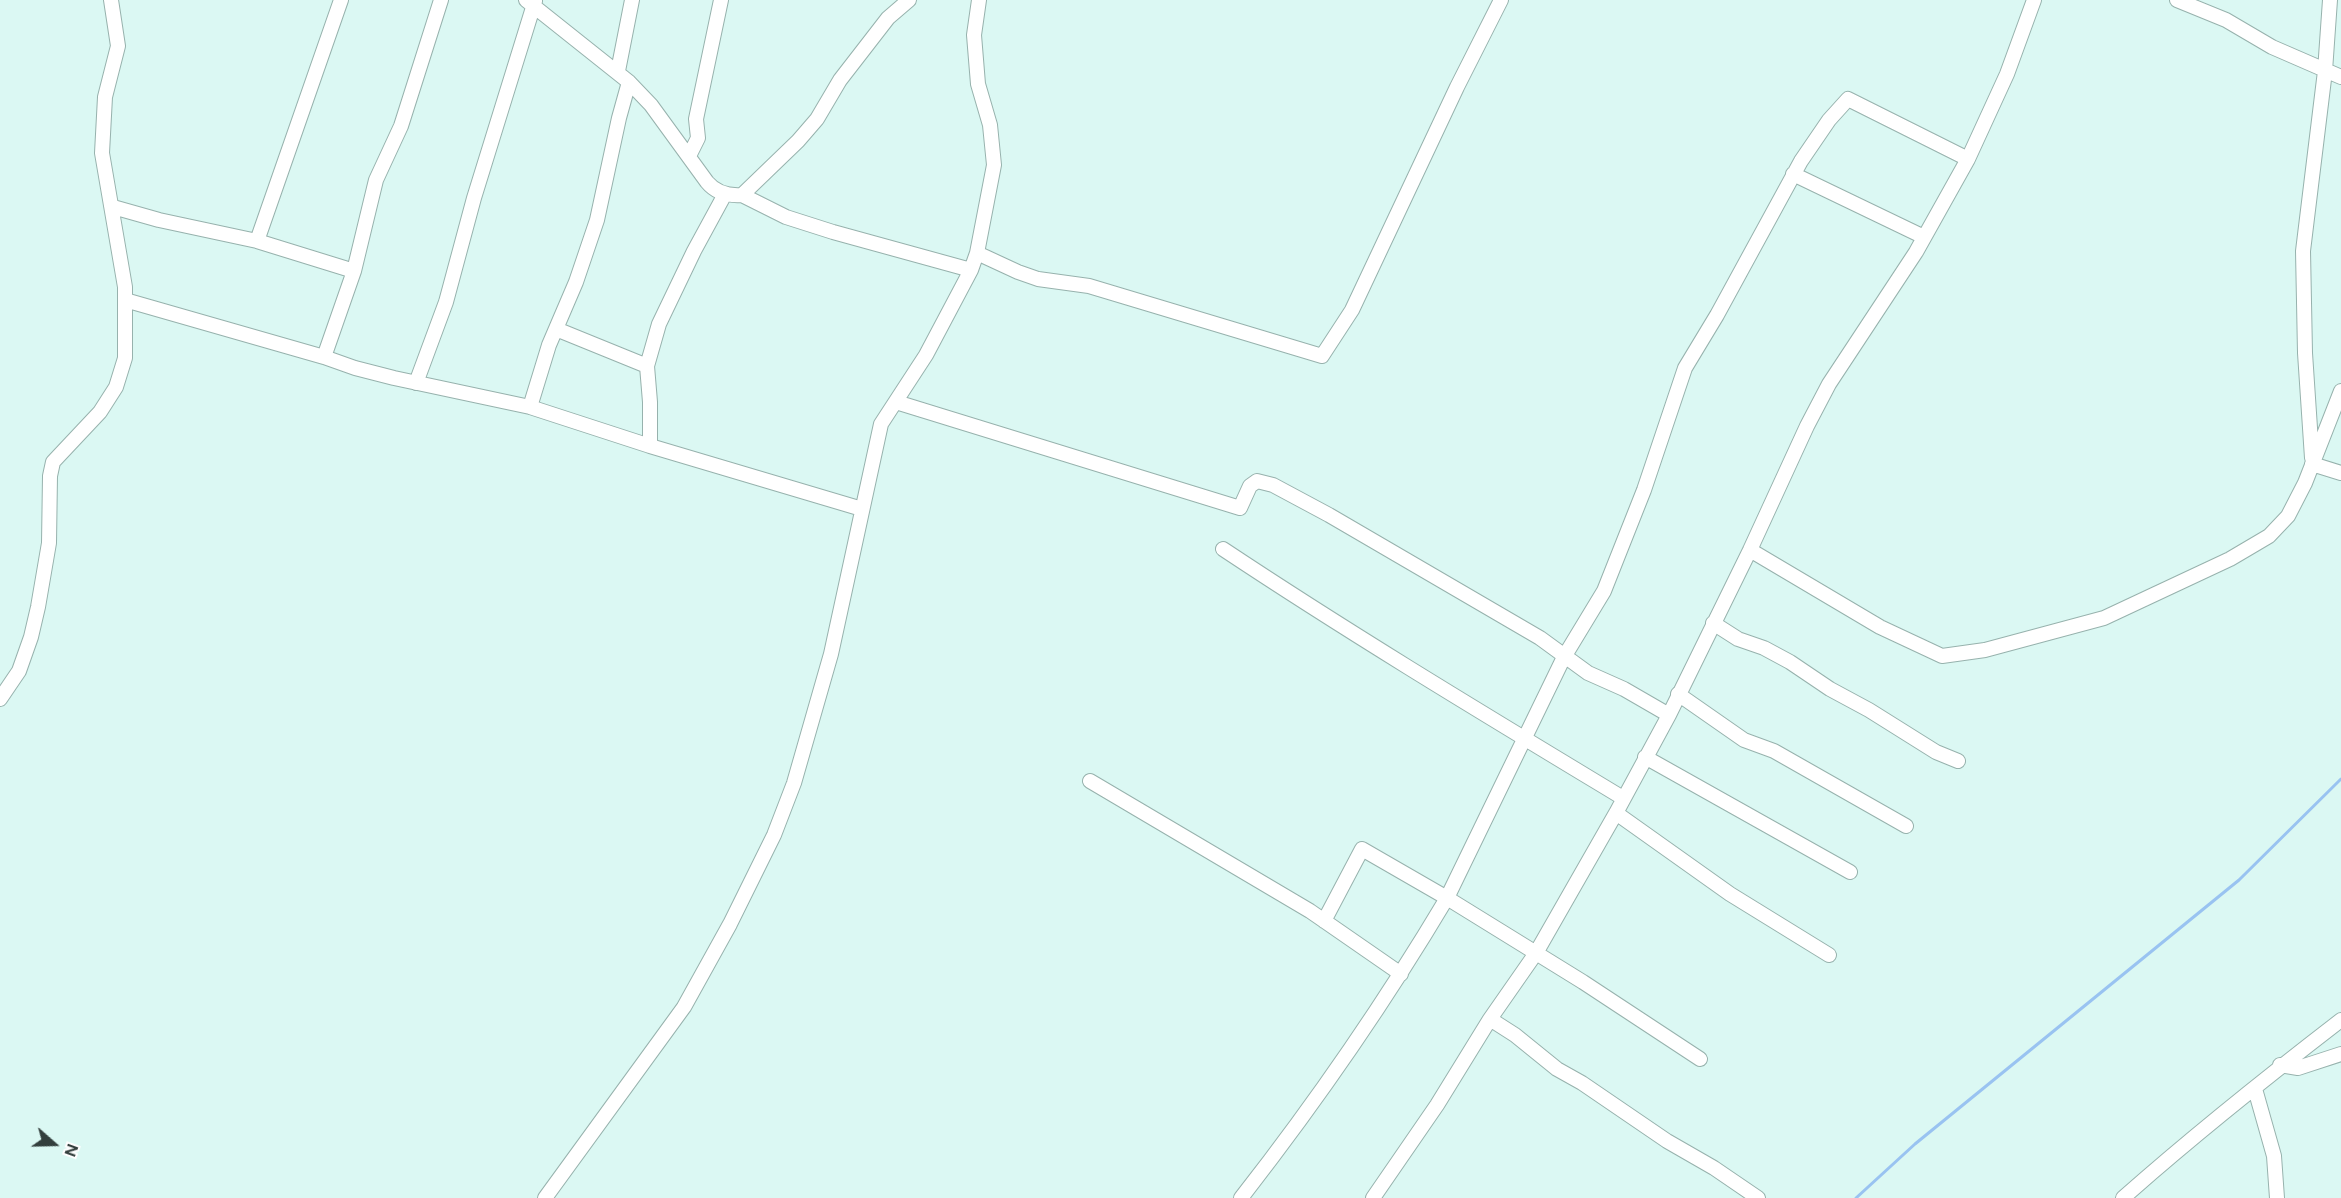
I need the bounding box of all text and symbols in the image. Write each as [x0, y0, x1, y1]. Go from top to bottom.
north arrow [24, 1114, 84, 1174]
text: N [60, 1141, 82, 1159]

